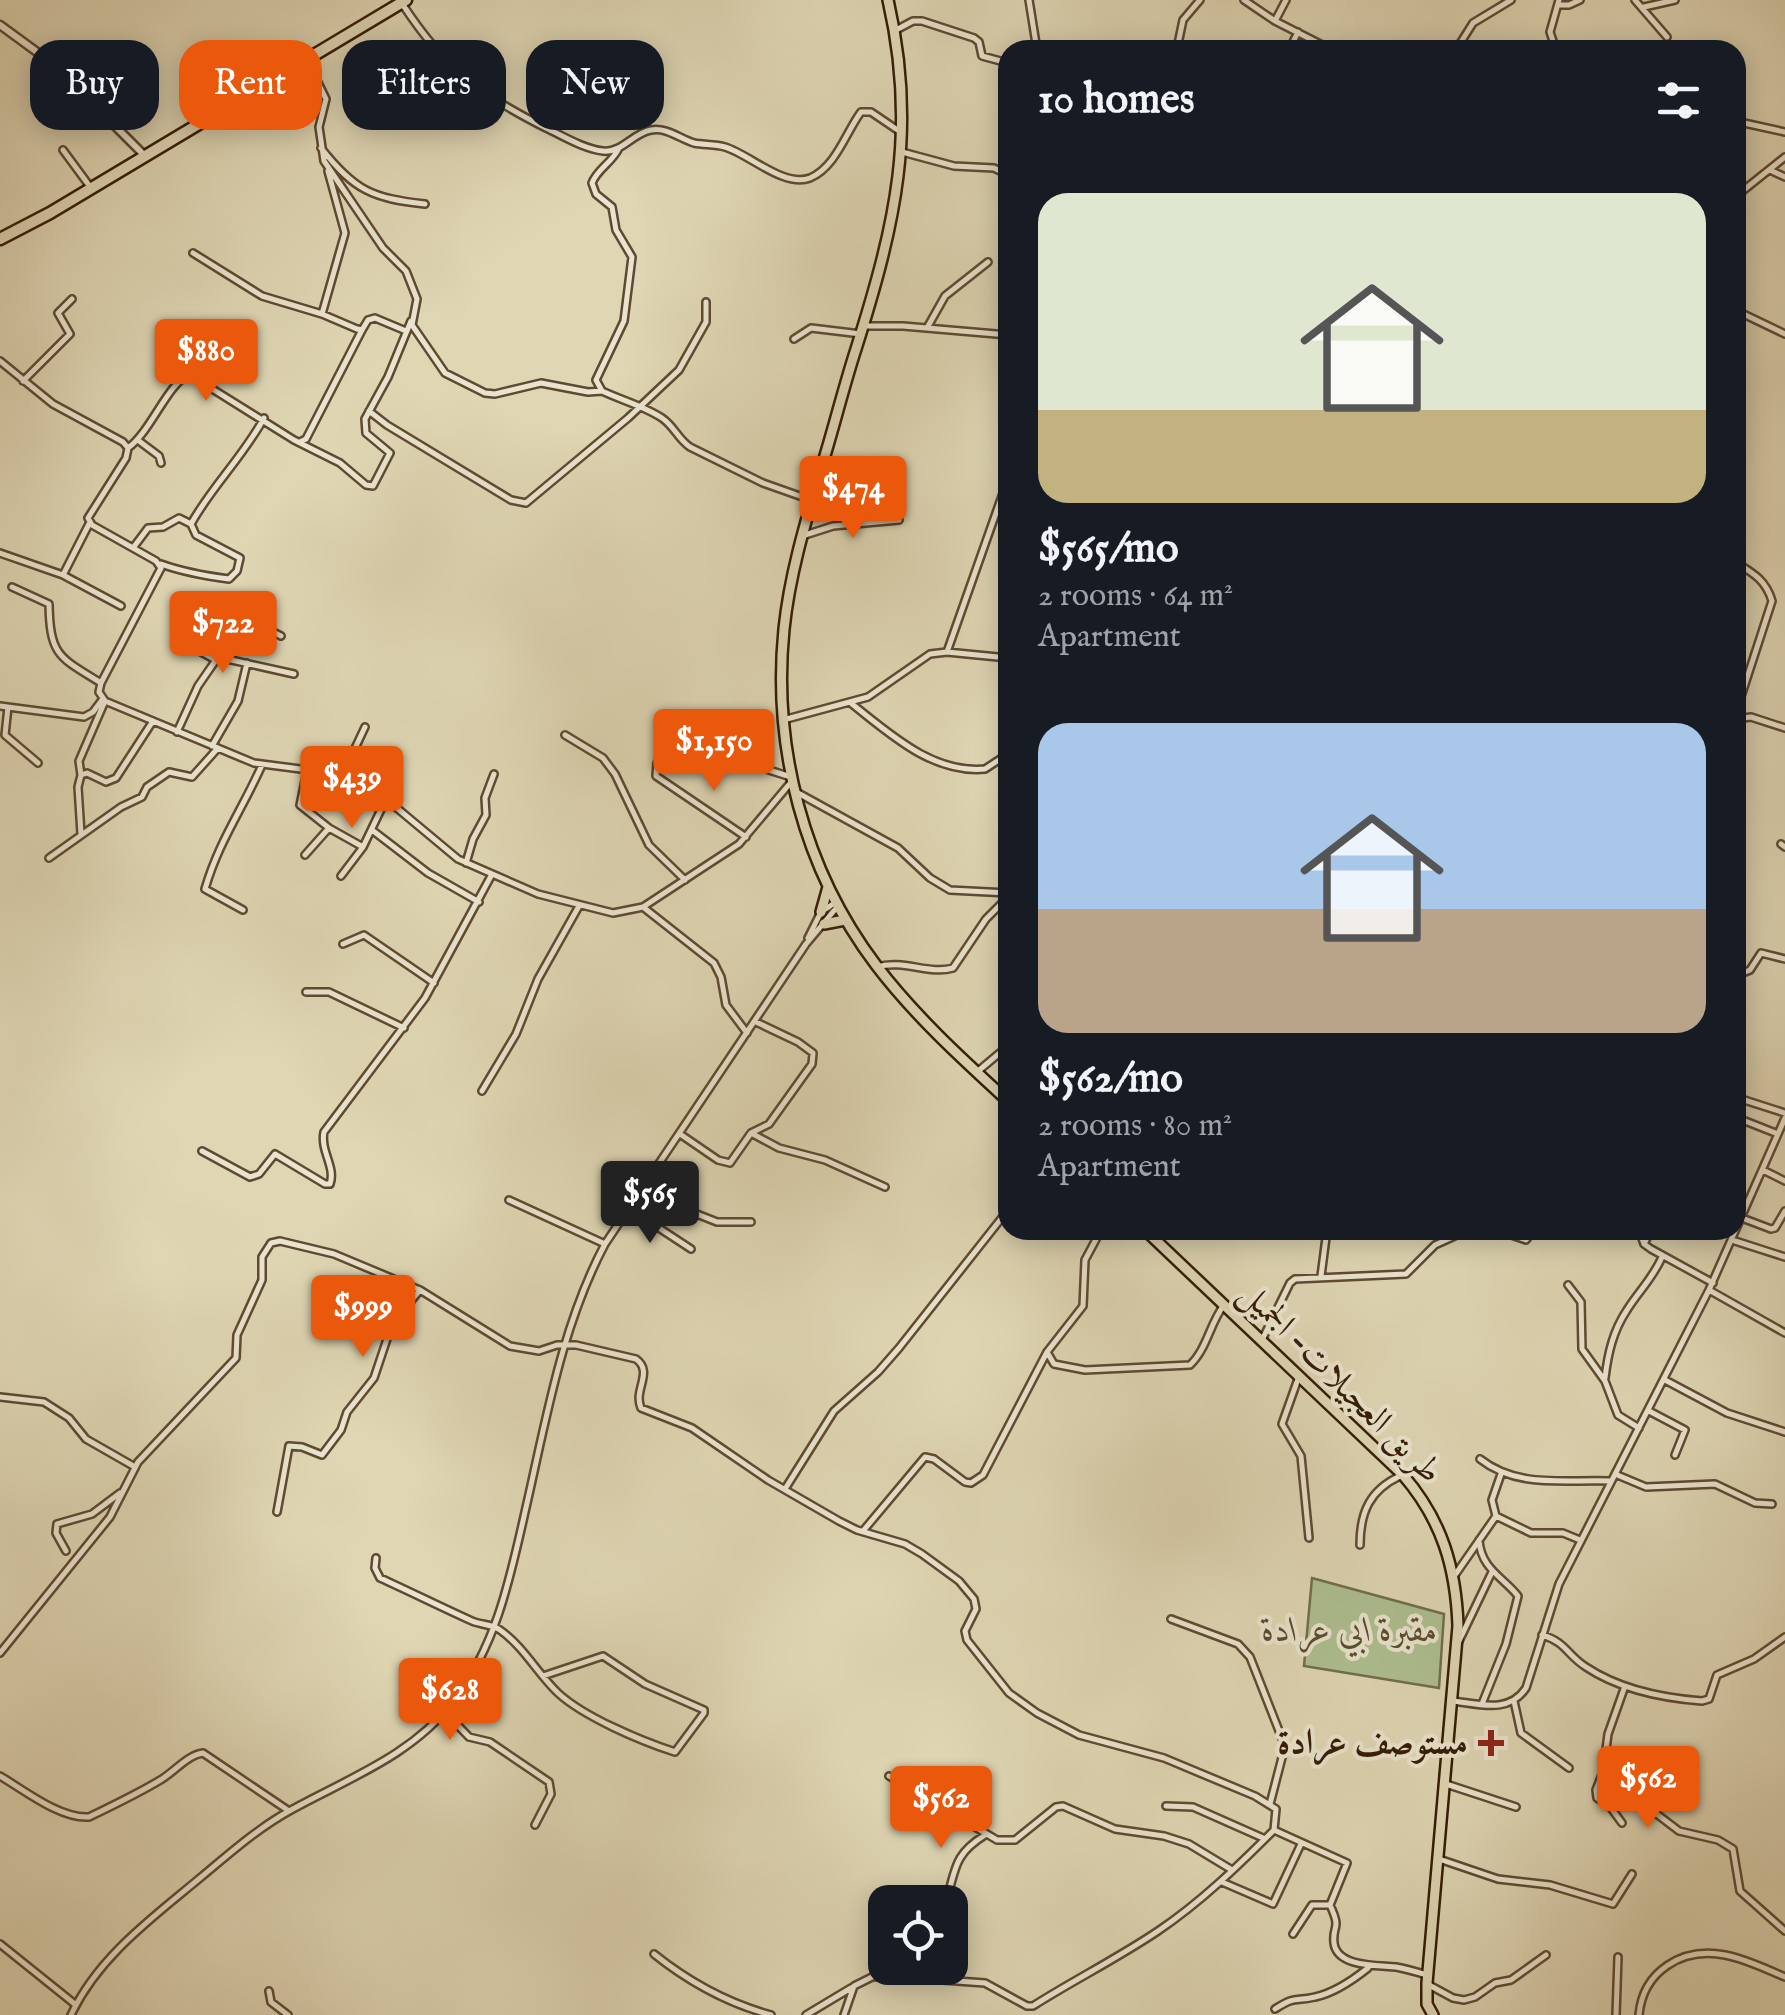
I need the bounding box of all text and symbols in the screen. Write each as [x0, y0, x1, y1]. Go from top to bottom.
chip: Buy [30, 40, 159, 130]
chip: Rent [179, 40, 322, 130]
chip: Filters [342, 40, 506, 130]
chip: New [526, 40, 664, 130]
icon: filters [1651, 73, 1706, 128]
text: 10 homes [1038, 74, 1194, 127]
icon: home [1282, 258, 1462, 438]
pin: $880 [147, 319, 265, 404]
text: $880 [177, 331, 235, 372]
pin: $474 [794, 456, 912, 541]
text: $474 [822, 468, 884, 509]
text: $565/mo [1038, 523, 1179, 576]
text: 2 rooms · 64 m² [1038, 576, 1233, 617]
pin: $722 [164, 591, 282, 676]
text: $722 [192, 603, 254, 644]
text: Apartment [1038, 617, 1181, 658]
pin: $1,150 [633, 709, 795, 794]
text: $1,150 [675, 721, 753, 762]
pin: $439 [293, 746, 411, 831]
text: $439 [322, 758, 382, 799]
icon: home [1282, 788, 1462, 968]
text: $562/mo [1038, 1053, 1183, 1106]
text: 2 rooms · 80 m² [1038, 1106, 1232, 1147]
text: Apartment [1038, 1147, 1181, 1188]
pin: $565 [591, 1161, 709, 1246]
text: $565 [623, 1173, 677, 1214]
street label: طريق العجيلات- الجميل [1229, 1272, 1451, 1494]
pin: $999 [304, 1275, 422, 1360]
text: $999 [333, 1287, 393, 1328]
park label: مقبرة ابي عرادة [1260, 1609, 1438, 1658]
pin: $628 [391, 1658, 509, 1743]
text: $628 [421, 1670, 479, 1711]
place label: مستوصف عرادة [1277, 1721, 1468, 1766]
marker: مستوصف عرادة [1478, 1730, 1504, 1756]
pin: $562 [1589, 1746, 1707, 1831]
text: $562 [1619, 1758, 1677, 1799]
pin: $562 [882, 1766, 1000, 1851]
text: $562 [912, 1778, 970, 1819]
map controls [868, 1885, 968, 1985]
button: locate [868, 1885, 968, 1985]

